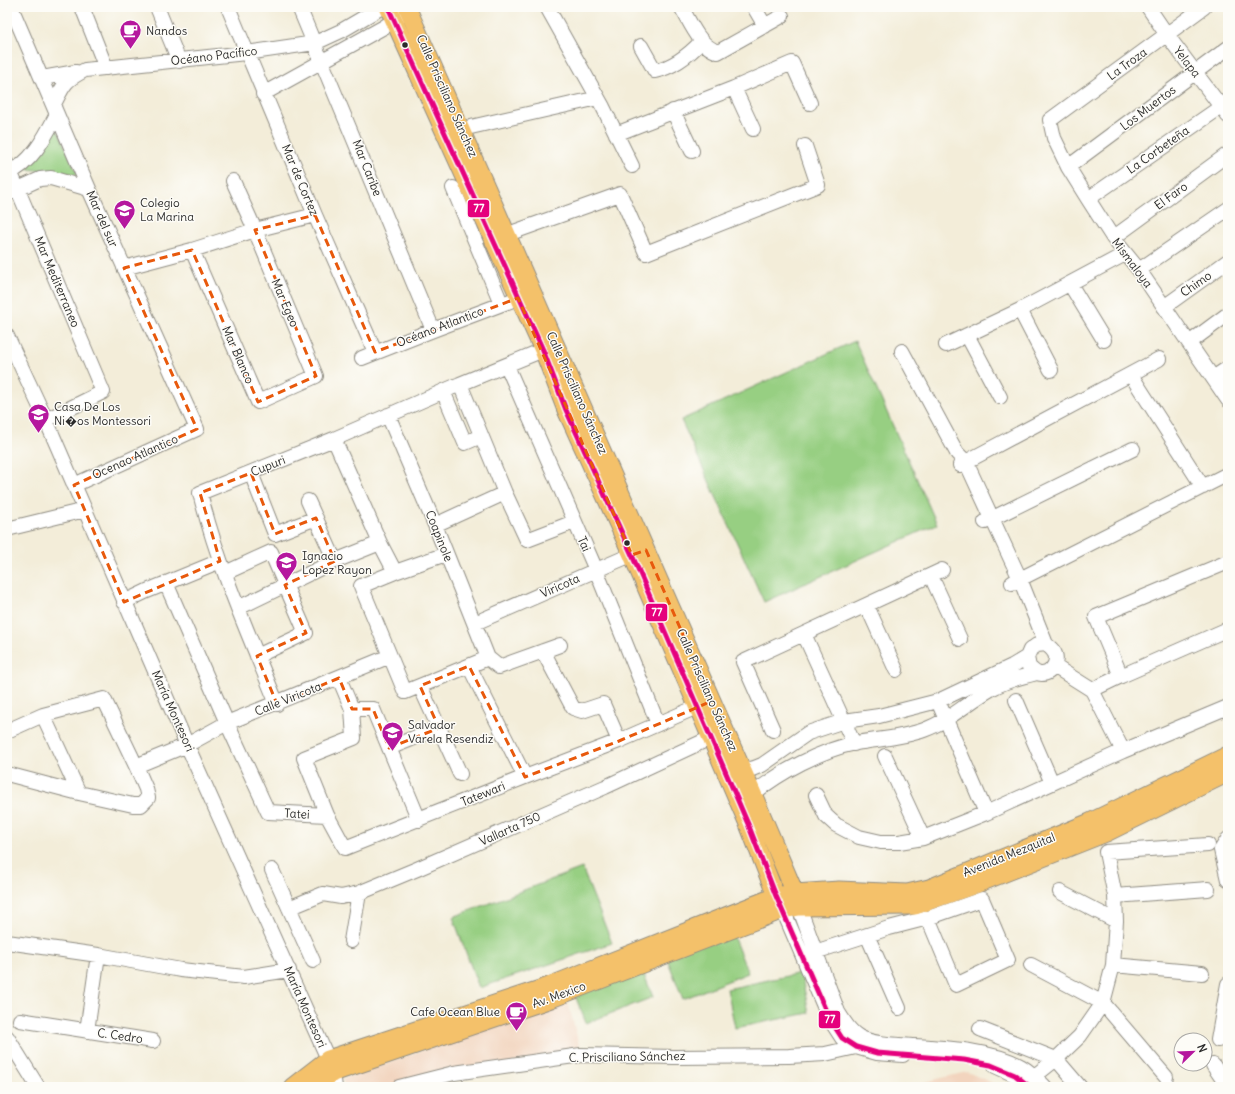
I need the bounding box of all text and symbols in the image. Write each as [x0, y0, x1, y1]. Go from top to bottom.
cafe icon: Nandos [117, 18, 143, 51]
place label: Nandos [146, 23, 187, 38]
street label: Calle Prisciliano Sánchez [414, 32, 481, 160]
unlabelled marker [400, 40, 410, 50]
street label: Océano Pacífico [170, 43, 258, 68]
street label: Yelapa [1171, 43, 1204, 80]
street label: La Troza [1104, 44, 1150, 83]
street label: Los Muertos [1117, 82, 1178, 133]
street label: La Corbeteña [1124, 122, 1192, 177]
street label: Mar Caribe [349, 137, 386, 198]
street label: Mar de Cortez [279, 142, 322, 218]
street label: El Faro [1151, 178, 1190, 213]
street label: Mar del sur [83, 188, 122, 250]
place label: Colegio La Marina [140, 195, 194, 224]
school or university icon: Colegio La Marina [111, 197, 137, 230]
line badge: 77 [467, 199, 490, 218]
text: 77 [474, 201, 485, 215]
street label: Mar Mediterraneo [32, 234, 83, 330]
street label: Mismaloya [1109, 235, 1156, 291]
street label: Chimo [1177, 267, 1214, 300]
street label: Mar Egeo [269, 276, 302, 329]
street label: Océano Atlantico [394, 303, 486, 350]
street label: Mar Blanco [219, 324, 258, 386]
street label: Calle Prisciliano Sánchez [544, 329, 611, 457]
place label: Casa De Los Ni�os Montessori [54, 399, 151, 428]
school or university icon: Casa De Los Ni�os Montessori [26, 401, 52, 434]
street label: Ocenao Atlantico [89, 431, 180, 482]
street label: Cupuri [248, 452, 287, 479]
street label: Coapinole [422, 508, 456, 564]
street label: Tai [575, 534, 594, 554]
unlabelled marker [622, 538, 632, 548]
place label: Ignacio Lopez Rayon [302, 548, 372, 577]
school or university icon: Ignacio Lopez Rayon [273, 550, 299, 583]
street label: Viricota [538, 570, 582, 601]
line badge: 77 [645, 603, 668, 622]
text: 77 [652, 605, 663, 619]
street label: Calle Prisciliano Sánchez [674, 626, 741, 754]
street label: María Montesori [149, 668, 198, 754]
street label: Calle Viricota [252, 678, 324, 719]
place label: Salvador Varela Resendiz [408, 717, 494, 746]
school or university icon: Salvador Varela Resendiz [380, 719, 406, 752]
street label: Tatewari [458, 778, 507, 809]
street label: Tatei [284, 805, 310, 822]
street label: Vallarta 750 [477, 808, 543, 849]
street label: Avenida Mezquital [961, 829, 1057, 880]
street label: María Montesori [281, 964, 330, 1050]
street label: Av. Mexico [530, 978, 588, 1011]
cafe icon: Cafe Ocean Blue [503, 999, 529, 1032]
place label: Cafe Ocean Blue [410, 1004, 500, 1019]
line badge: 77 [818, 1010, 841, 1029]
text: 77 [825, 1012, 836, 1026]
street label: C. Cedro [96, 1025, 144, 1046]
north arrow [1173, 1032, 1213, 1072]
text: N [1194, 1042, 1210, 1054]
street label: C. Prisciliano Sánchez [568, 1048, 686, 1065]

